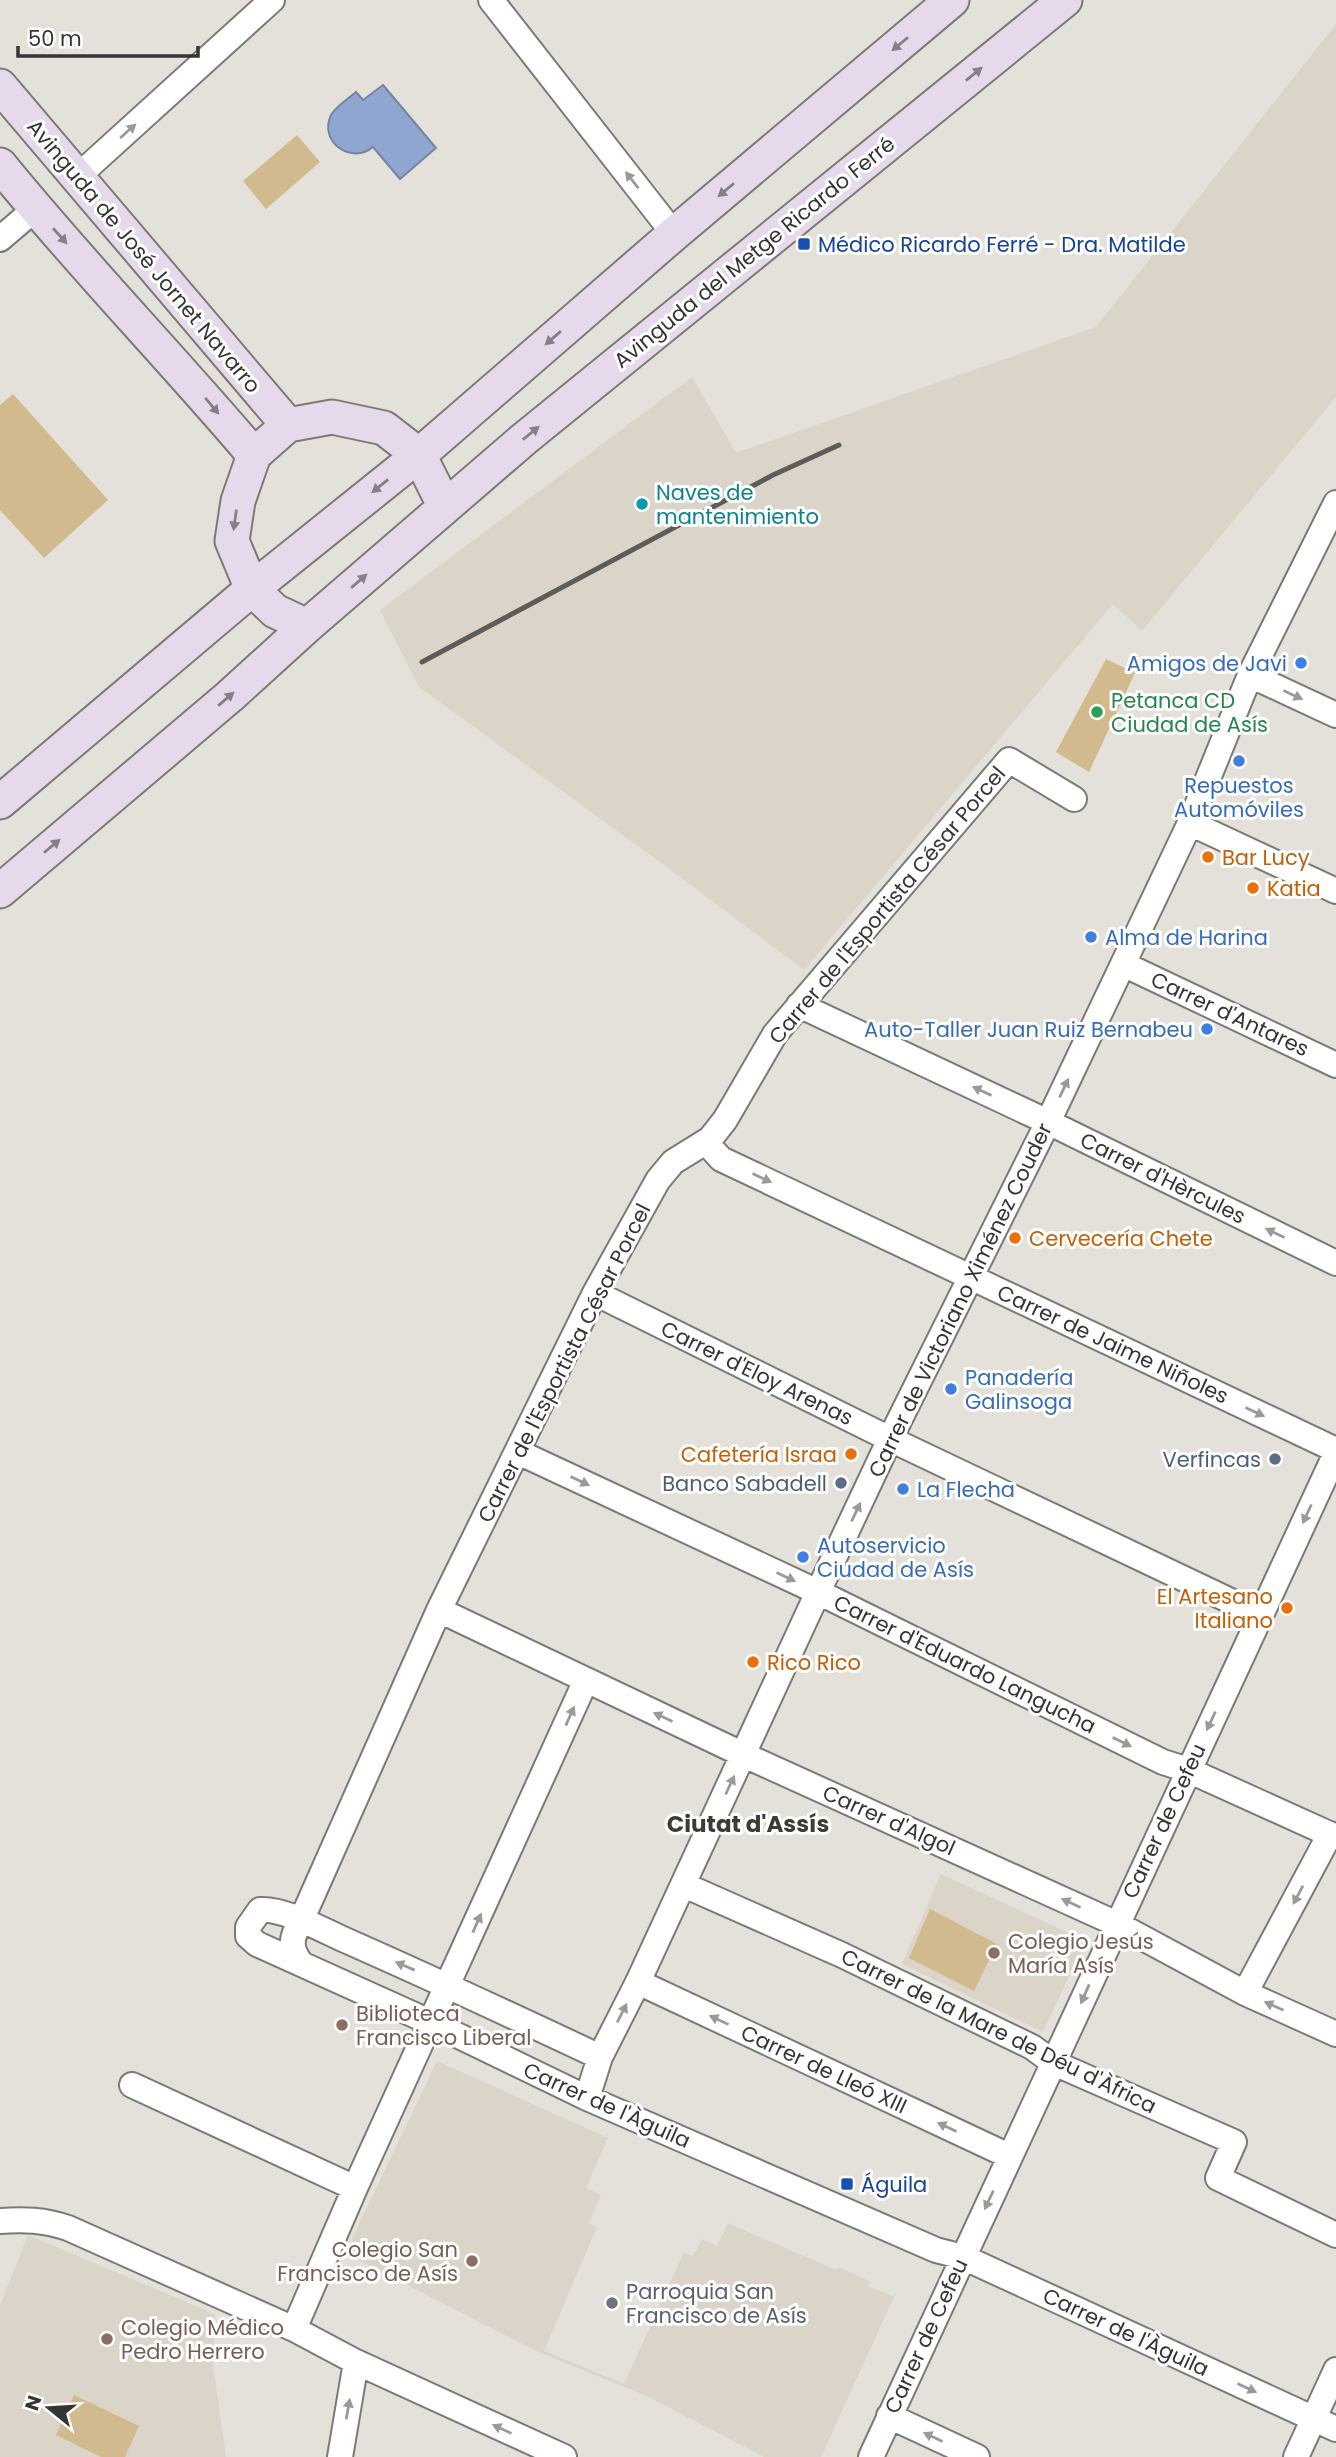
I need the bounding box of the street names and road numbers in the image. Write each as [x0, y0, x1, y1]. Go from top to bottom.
street label: Avinguda de José Jornet Navarro [21, 113, 267, 399]
street label: Avinguda del Metge Ricardo Ferré [607, 129, 901, 375]
street label: Carrer de l'Esportista César Porcel [762, 760, 1012, 1050]
street label: Carrer d'Antares [1146, 965, 1314, 1063]
street label: Carrer de Victoriano Ximénez Couder [861, 1118, 1059, 1482]
street label: Carrer d'Hèrcules [1075, 1125, 1251, 1231]
street label: Carrer de l'Esportista César Porcel [471, 1198, 657, 1528]
street label: Carrer de Jaime Niñoles [993, 1278, 1233, 1410]
street label: Carrer d'Eloy Arenas [656, 1314, 858, 1432]
street label: Carrer d'Eduardo Langucha [829, 1588, 1101, 1740]
street label: Carrer de Cefeu [1115, 1739, 1213, 1903]
street label: Carrer d'Algol [818, 1778, 960, 1862]
street label: Carrer de la Mare de Déu d'Àfrica [837, 1942, 1161, 2120]
street label: Carrer de Lleó XIII [736, 2018, 912, 2120]
street label: Carrer de l'Àguila [519, 2055, 695, 2155]
street label: Carrer de Cefeu [877, 2254, 975, 2418]
street label: Carrer de l'Àguila [1038, 2281, 1214, 2383]

